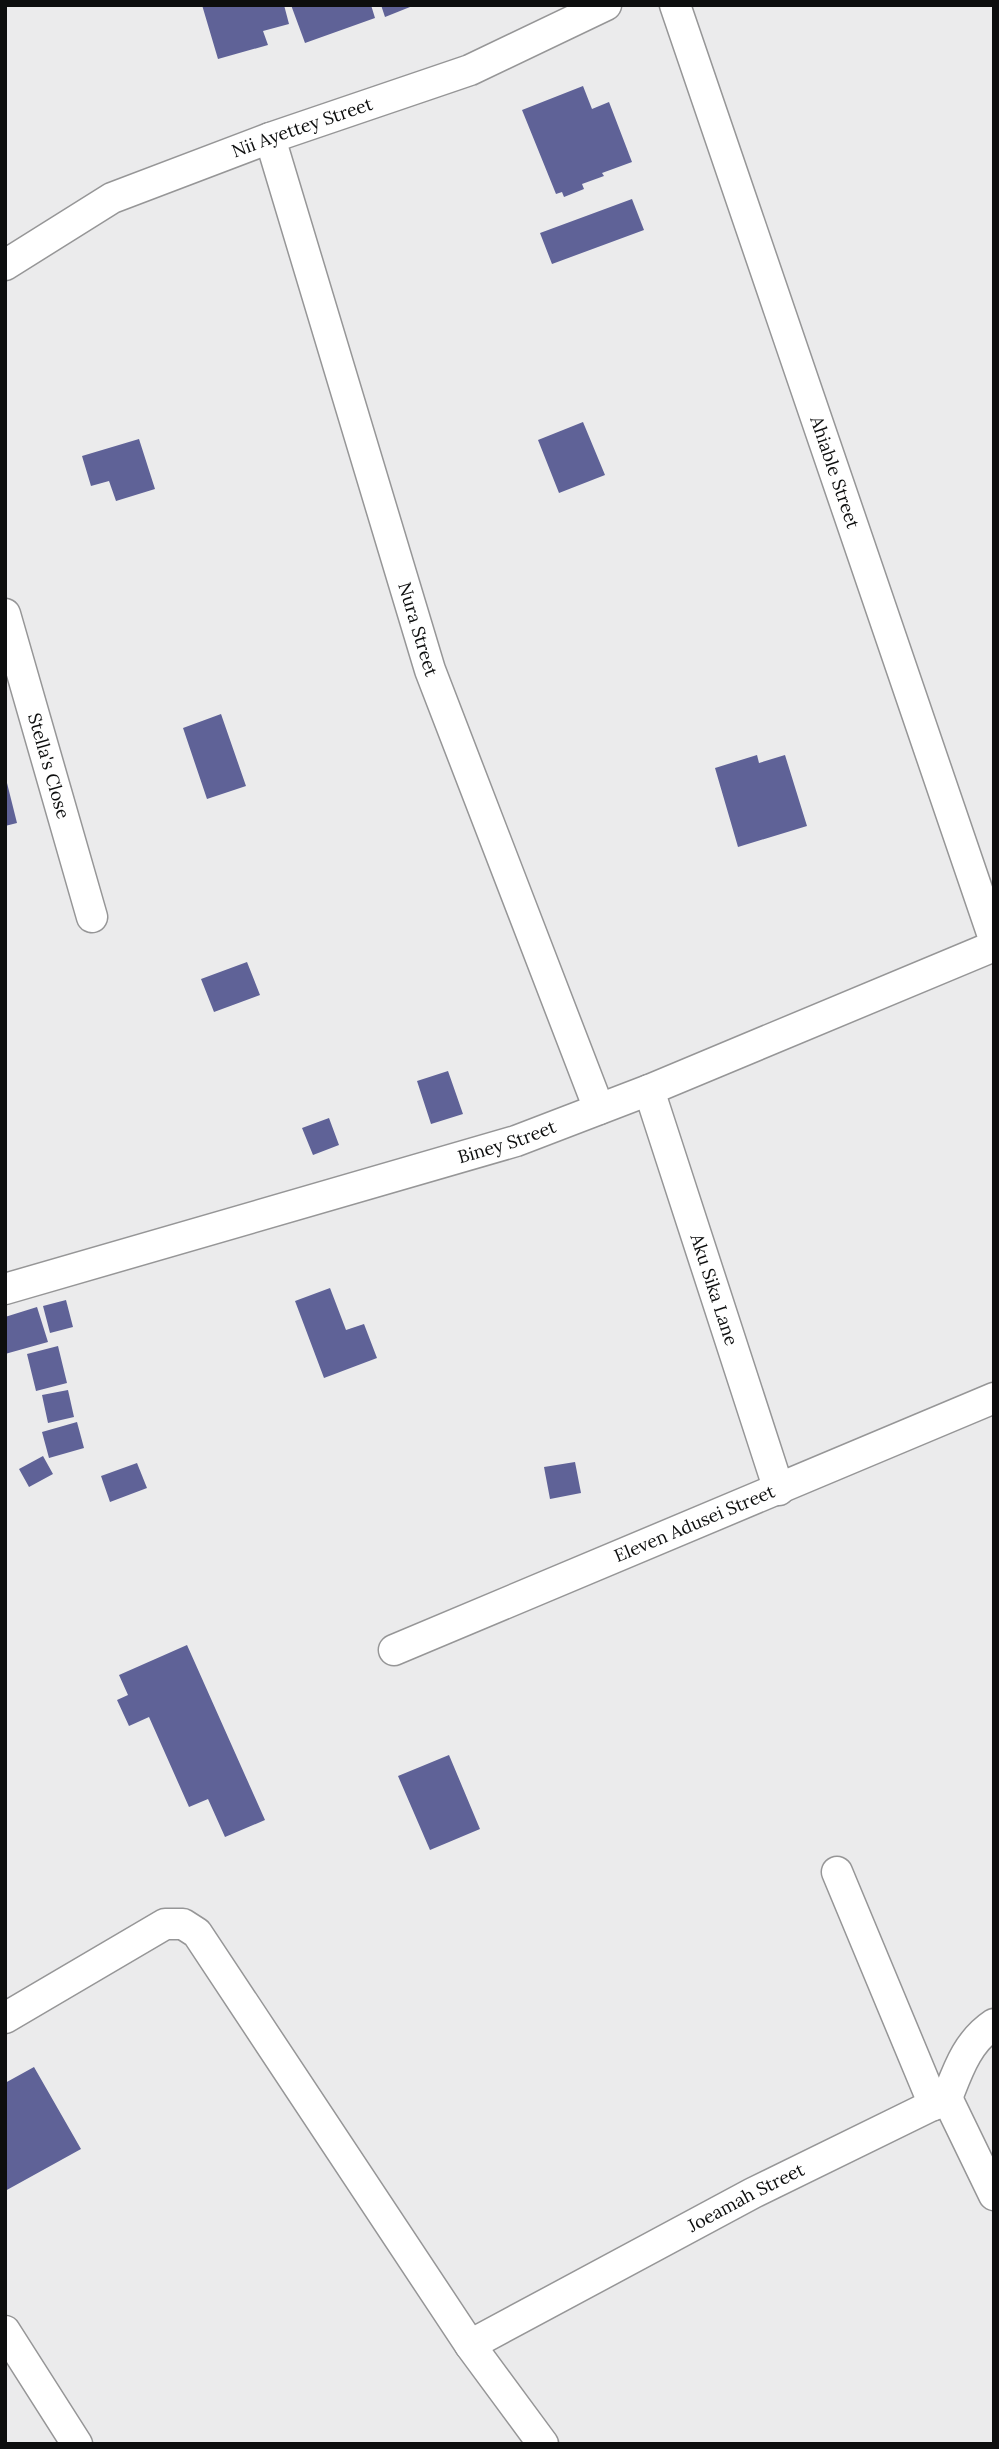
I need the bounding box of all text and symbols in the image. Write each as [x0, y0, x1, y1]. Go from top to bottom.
street label: Nii Ayettey Street [228, 92, 375, 163]
street label: Ahiable Street [805, 412, 865, 532]
street label: Nura Street [393, 579, 443, 680]
street label: Stella's Close [23, 710, 75, 821]
street label: Biney Street [455, 1115, 559, 1168]
street label: Aku Sika Lane [685, 1230, 743, 1349]
street label: Eleven Adusei Street [611, 1479, 778, 1567]
street label: Joeamah Street [683, 2158, 808, 2237]

